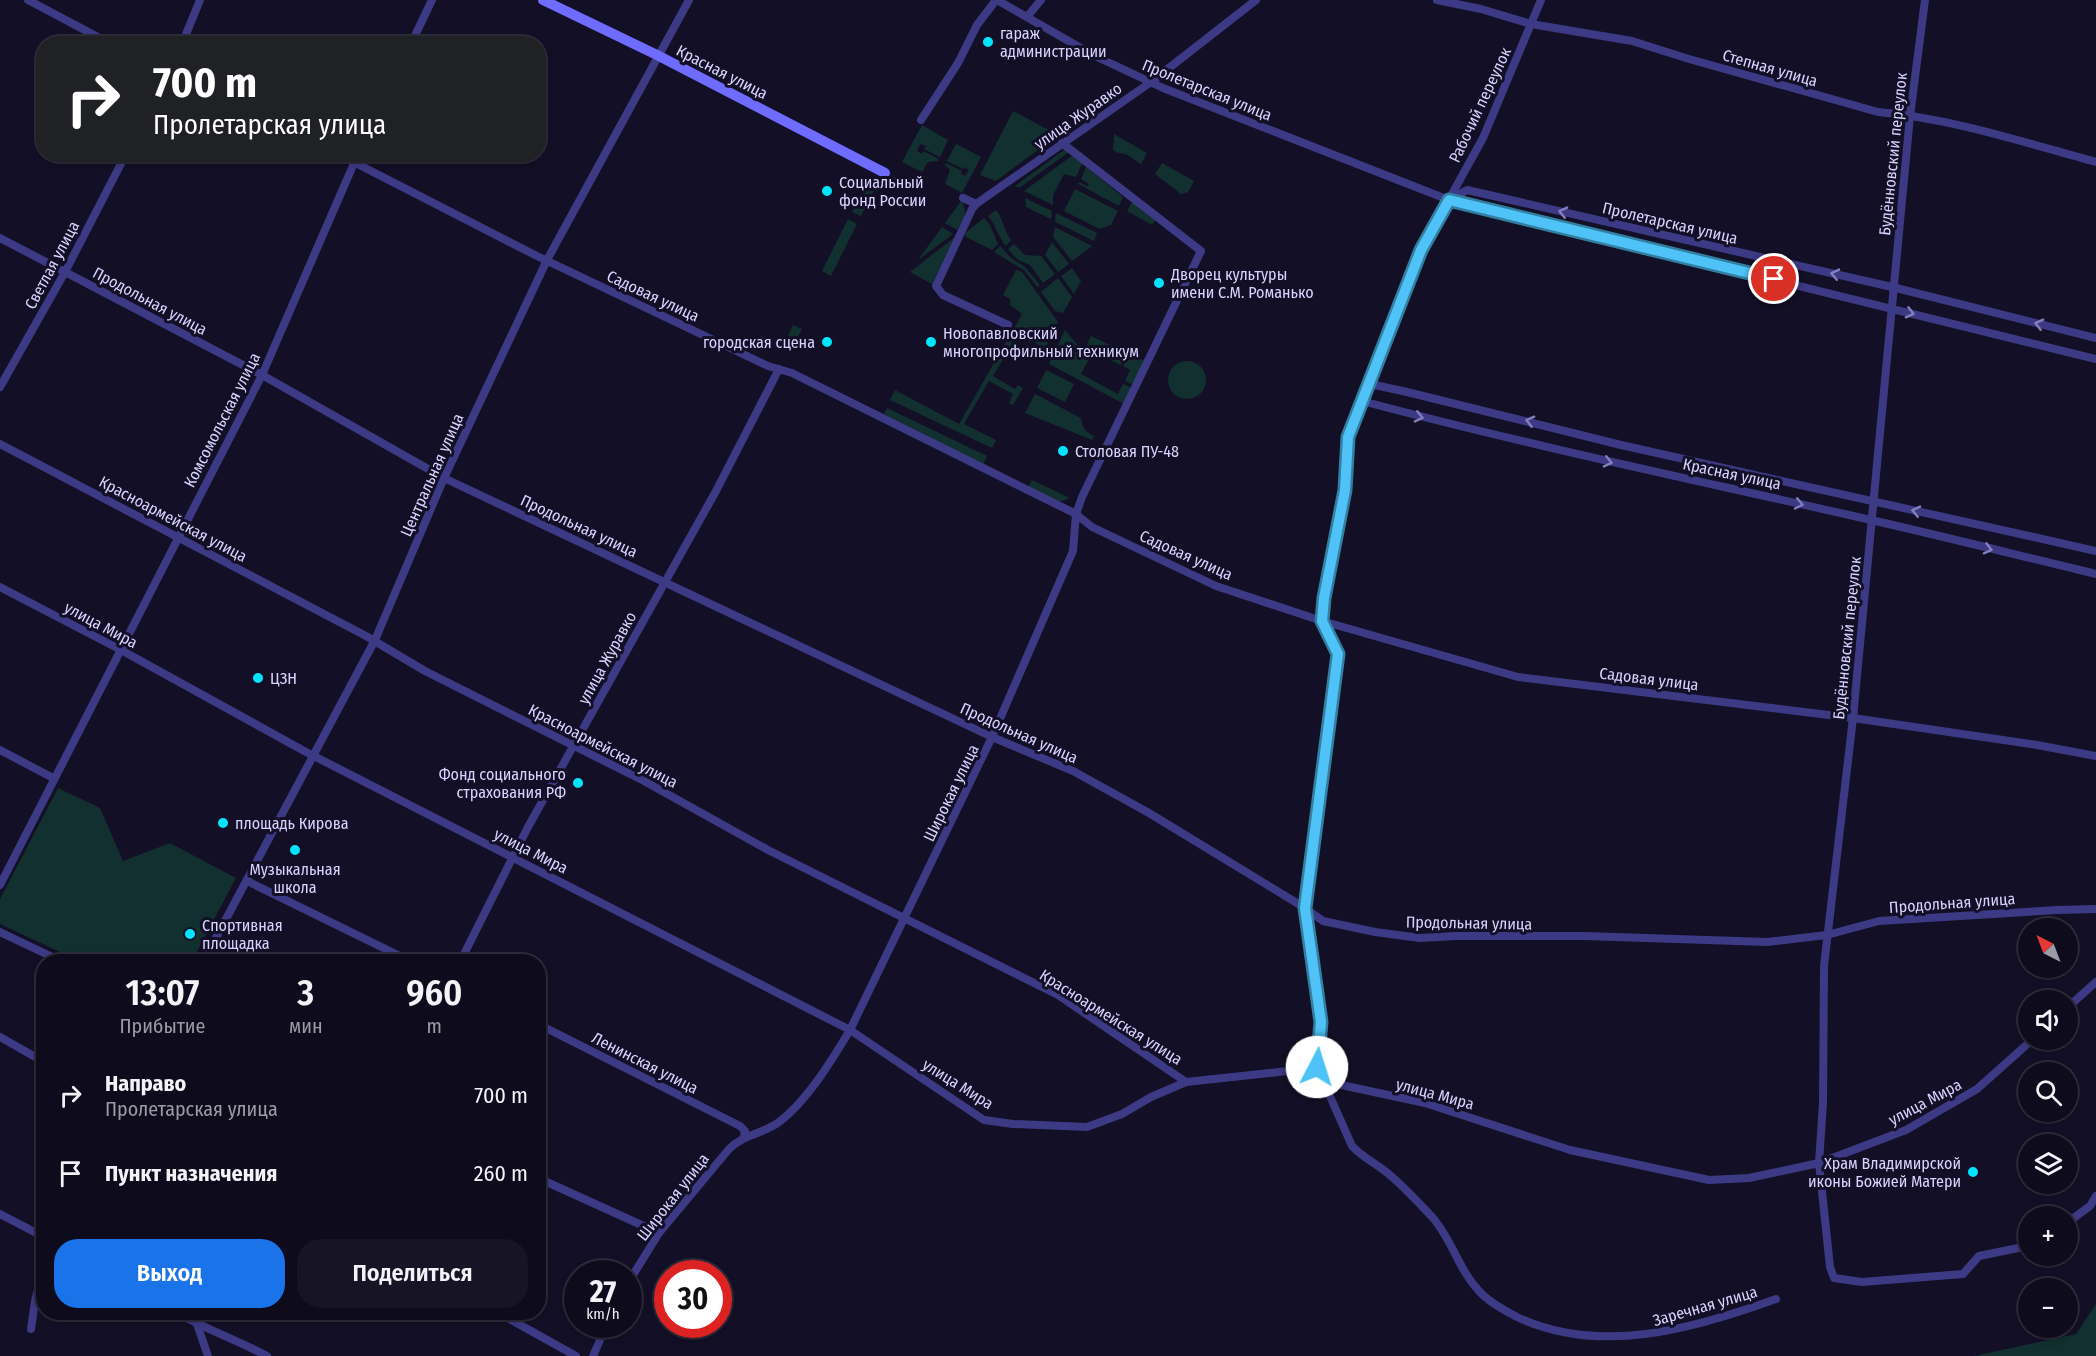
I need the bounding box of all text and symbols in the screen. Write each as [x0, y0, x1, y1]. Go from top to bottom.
place label: гараж администрации [1000, 24, 1107, 61]
marker: гараж администрации [981, 35, 995, 49]
street label: Красная улица [673, 41, 771, 103]
street label: Рабочий переулок [1445, 44, 1515, 166]
street label: Степная улица [1720, 45, 1820, 91]
street label: Пролетарская улица [1139, 55, 1275, 125]
text: 700 m [153, 58, 257, 108]
icon: right [54, 60, 132, 138]
street label: Будённовский переулок [1875, 71, 1911, 236]
street label: улица Журавко [1030, 79, 1126, 153]
text: Пролетарская улица [153, 109, 386, 141]
place label: Социальный фонд России [839, 173, 926, 210]
marker: Социальный фонд России [820, 184, 834, 198]
street label: Пролетарская улица [1601, 198, 1740, 248]
one-way arrow [1558, 206, 1568, 219]
street label: Светлая улица [21, 218, 83, 312]
pin [1748, 253, 1799, 304]
icon: arrive [1757, 262, 1790, 295]
street label: Продольная улица [90, 263, 210, 339]
place label: Дворец культуры имени С.М. Романько [1170, 265, 1314, 302]
street label: Садовая улица [604, 266, 702, 326]
one-way arrow [1830, 269, 1840, 282]
marker: Дворец культуры имени С.М. Романько [1152, 276, 1166, 290]
one-way arrow [1905, 305, 1915, 318]
one-way arrow [2034, 318, 2044, 331]
place label: Новопавловский многопрофильный техникум [943, 324, 1139, 361]
place label: городская сцена [703, 333, 815, 352]
marker: городская сцена [820, 335, 834, 349]
marker: Новопавловский многопрофильный техникум [924, 335, 938, 349]
street label: Комсомольская улица [180, 349, 264, 491]
one-way arrow [1413, 409, 1423, 422]
street label: Центральная улица [396, 410, 468, 539]
one-way arrow [1525, 416, 1535, 429]
place label: Столовая ПУ-48 [1075, 442, 1179, 461]
marker: Столовая ПУ-48 [1056, 444, 1070, 458]
street label: Красная улица [1681, 454, 1783, 494]
one-way arrow [1603, 455, 1613, 468]
street label: Красноармейская улица [96, 472, 250, 566]
street label: Продольная улица [518, 491, 640, 561]
one-way arrow [1793, 497, 1803, 510]
one-way arrow [1911, 505, 1921, 518]
street label: Садовая улица [1137, 526, 1236, 584]
one-way arrow [1983, 541, 1993, 554]
street label: Будённовский переулок [1829, 555, 1865, 720]
street label: улица Мира [61, 598, 141, 652]
street label: улица Журавко [574, 608, 640, 708]
street label: Садовая улица [1598, 663, 1700, 695]
place label: ЦЗН [270, 669, 297, 688]
marker: ЦЗН [251, 671, 265, 685]
street label: Продольная улица [957, 699, 1081, 767]
street label: Красноармейская улица [525, 700, 681, 792]
street label: Широкая улица [919, 741, 983, 845]
place label: Фонд социального страхования РФ [439, 765, 566, 802]
marker: Фонд социального страхования РФ [571, 776, 585, 790]
place label: площадь Кирова [235, 814, 349, 833]
marker: площадь Кирова [216, 816, 230, 830]
street label: улица Мира [491, 824, 571, 878]
marker: Музыкальная школа [288, 843, 302, 857]
place label: Музыкальная школа [249, 860, 341, 897]
street label: Продольная улица [1888, 889, 2016, 917]
street label: Продольная улица [1406, 912, 1533, 934]
place label: Cпортивная площадка [202, 916, 283, 953]
north arrow [2018, 918, 2078, 978]
map controls [2018, 918, 2078, 1338]
marker: Cпортивная площадка [183, 927, 197, 941]
street label: Красноармейская улица [1036, 965, 1186, 1069]
text: 13:07 [126, 971, 199, 1015]
text: 3 [297, 971, 314, 1015]
text: 960 [406, 971, 462, 1015]
button: sound [2018, 990, 2078, 1050]
text: Прибытие [120, 1014, 205, 1038]
text: мин [289, 1014, 323, 1038]
text: m [427, 1014, 442, 1038]
street label: Ленинская улица [589, 1028, 701, 1098]
position arrow [1285, 1035, 1349, 1099]
street label: улица Мира [919, 1055, 997, 1113]
button: search [2018, 1062, 2078, 1122]
text: Направо [105, 1070, 186, 1097]
street label: улица Мира [1394, 1074, 1476, 1114]
street label: улица Мира [1885, 1075, 1965, 1129]
icon: right [54, 1079, 87, 1112]
text: 700 m [474, 1082, 528, 1109]
text: Пролетарская улица [105, 1097, 278, 1121]
button: layers [2018, 1134, 2078, 1194]
street label: Широкая улица [633, 1149, 713, 1244]
place label: Храм Владимирской иконы Божией Матери [1808, 1154, 1961, 1191]
icon: arrive [54, 1157, 87, 1190]
text: Пункт назначения [105, 1160, 277, 1187]
text: 260 m [474, 1160, 528, 1187]
marker: Храм Владимирской иконы Божией Матери [1966, 1165, 1980, 1179]
button: + [2018, 1206, 2078, 1266]
button: Выход [54, 1239, 285, 1308]
button: Поделиться [297, 1239, 528, 1308]
speed limit sign: 30 [654, 1260, 732, 1338]
text: 27 [590, 1274, 616, 1310]
button: − [2018, 1278, 2078, 1338]
street label: Заречная улица [1651, 1282, 1760, 1330]
text: km/h [586, 1305, 620, 1323]

